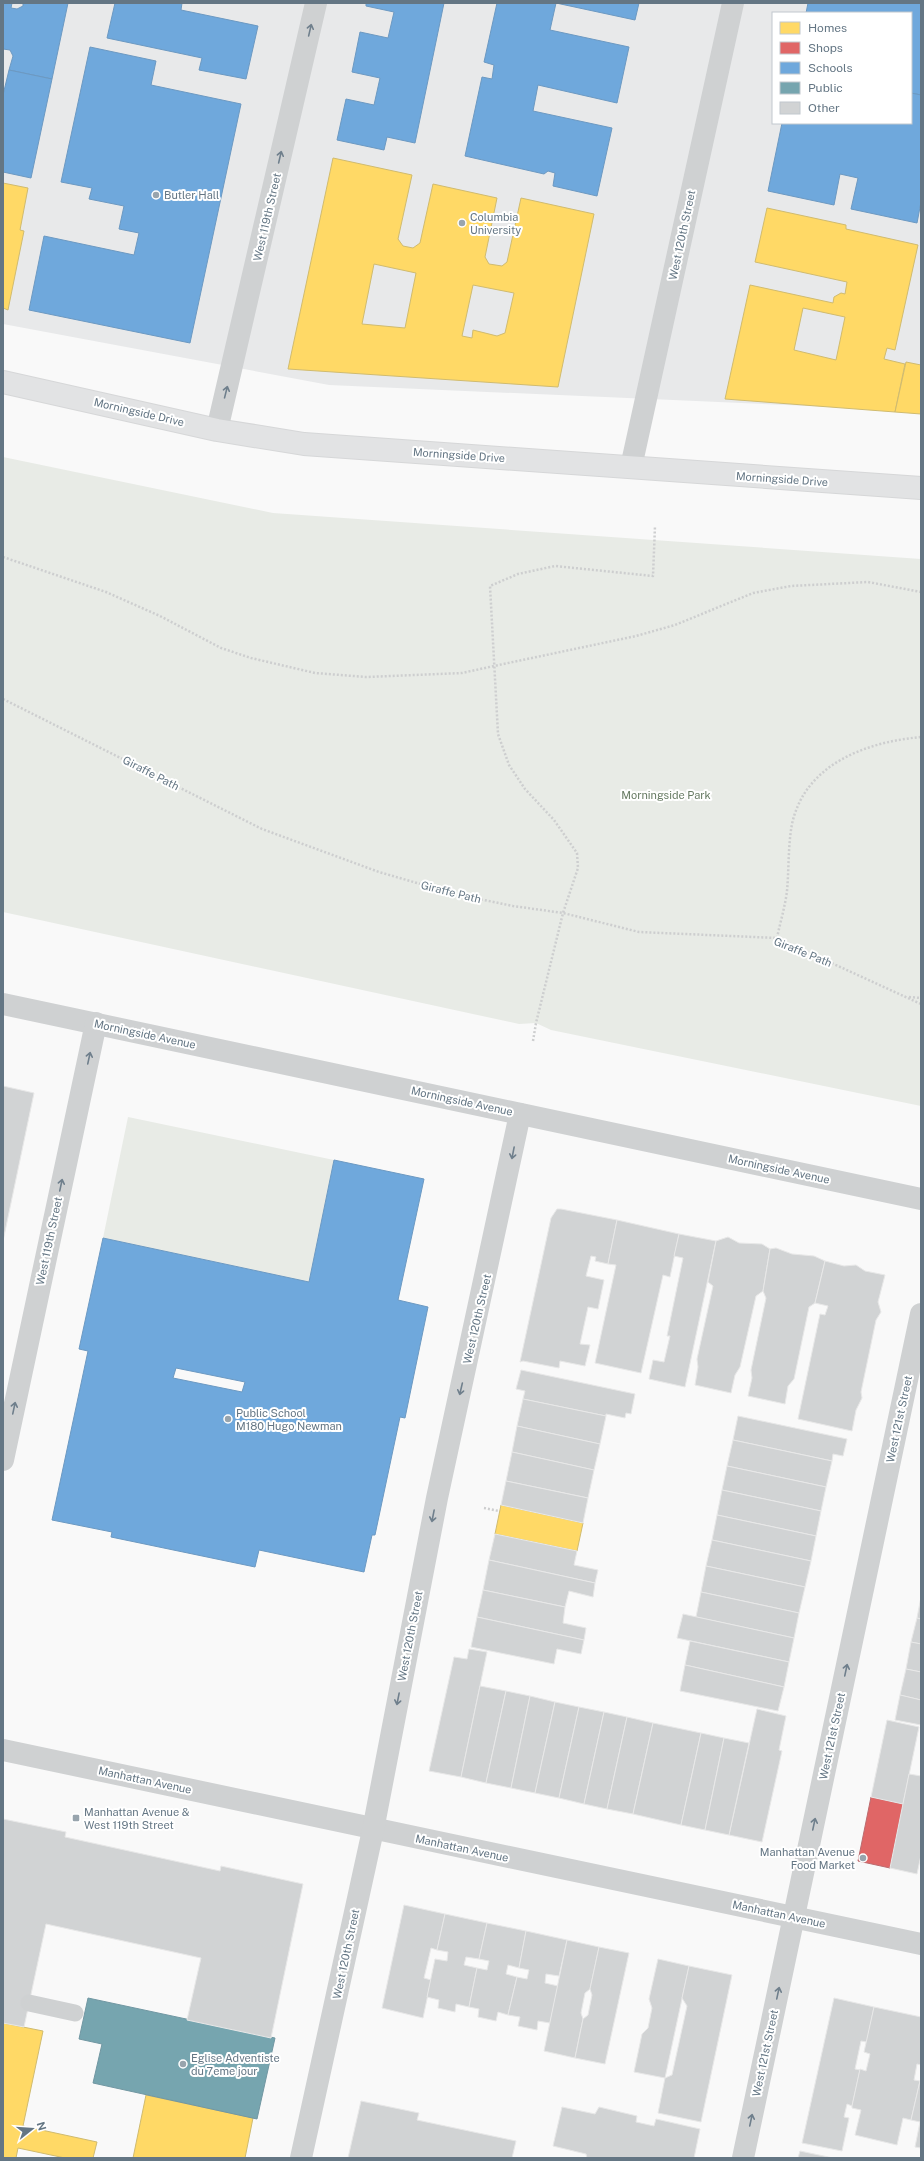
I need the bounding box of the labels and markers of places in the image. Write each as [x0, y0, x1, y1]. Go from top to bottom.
place label: Butler Hall [164, 189, 219, 201]
marker: Butler Hall [151, 190, 161, 200]
place label: Columbia University [470, 211, 521, 236]
marker: Columbia University [457, 218, 467, 228]
place label: Public School M180 Hugo Newman [236, 1407, 342, 1432]
marker: Public School M180 Hugo Newman [223, 1414, 233, 1424]
place label: Manhattan Avenue & West 119th Street [84, 1806, 190, 1831]
marker: Manhattan Avenue & West 119th Street [71, 1813, 81, 1823]
place label: Manhattan Avenue Food Market [760, 1846, 855, 1871]
marker: Manhattan Avenue Food Market [858, 1853, 868, 1863]
place label: Eglise Adventiste du 7eme jour [191, 2052, 280, 2077]
marker: Eglise Adventiste du 7eme jour [178, 2059, 188, 2069]

